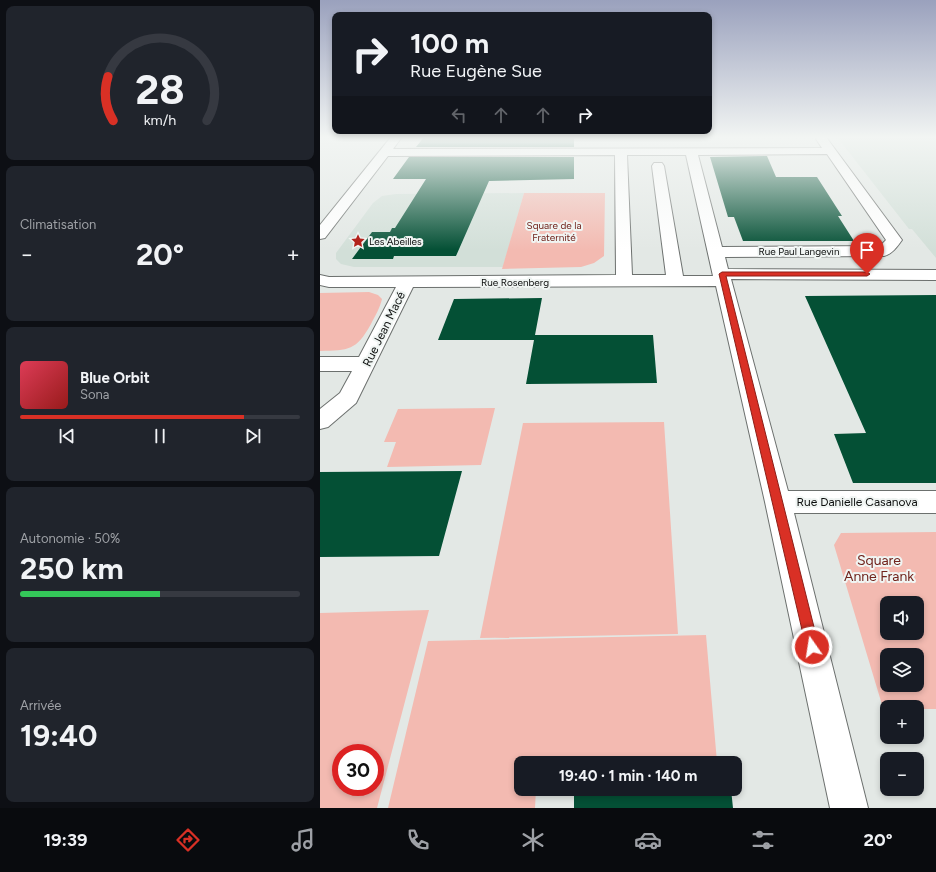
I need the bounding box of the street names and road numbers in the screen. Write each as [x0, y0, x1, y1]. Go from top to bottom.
street label: Rue Paul Langevin [759, 245, 840, 258]
street label: Rue Rosenberg [481, 276, 549, 289]
street label: Rue Jean Macé [360, 289, 408, 369]
street label: Rue Danielle Casanova [796, 495, 918, 509]

